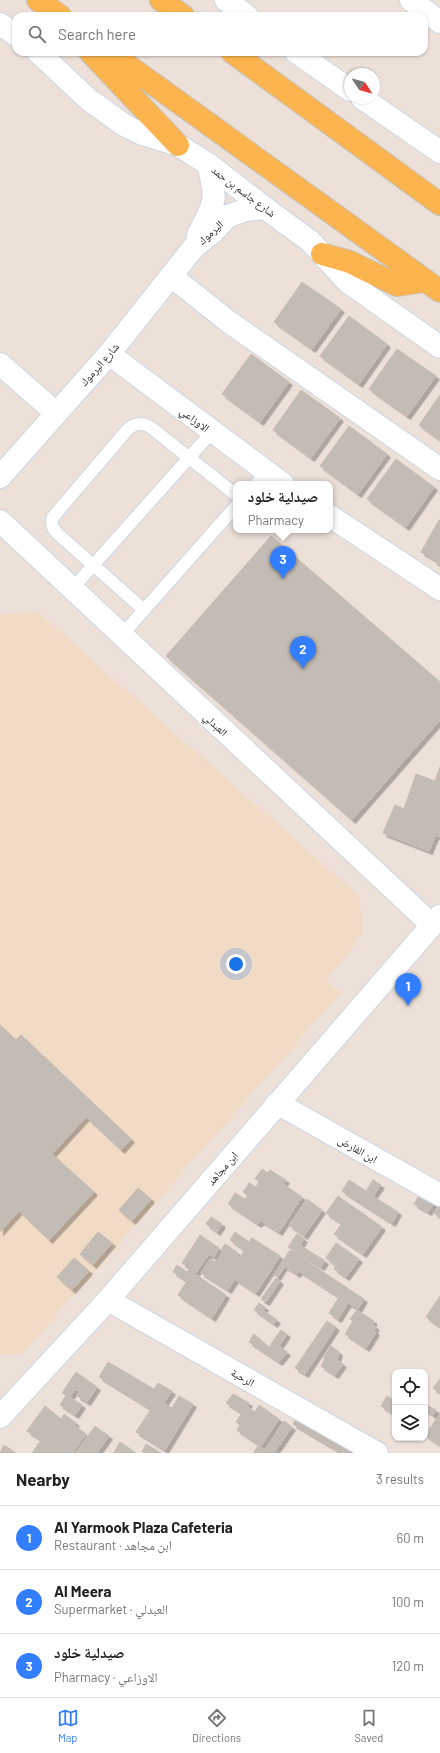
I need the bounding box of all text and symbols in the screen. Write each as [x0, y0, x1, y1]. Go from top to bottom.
search box [12, 12, 428, 56]
icon: search [26, 23, 48, 45]
text: Search here [58, 25, 136, 43]
north arrow [344, 68, 380, 104]
street label: شارع جاسم بن حمد [208, 163, 278, 221]
street label: اليرموك [195, 217, 225, 247]
street label: شارع اليرموك [77, 340, 122, 389]
street label: الاوزاعي [176, 404, 212, 436]
popup [233, 481, 333, 533]
text: صيدلية خلود [248, 487, 318, 505]
text: Pharmacy [248, 512, 304, 528]
pin: 3 [270, 546, 296, 579]
pin: 2 [290, 636, 316, 669]
street label: العبدلي [199, 710, 231, 740]
your location [226, 954, 246, 974]
pin: 1 [395, 973, 421, 1006]
street label: ابن الفارض [336, 1133, 380, 1166]
street label: ابن مجاهد [204, 1149, 241, 1188]
street label: الرحبة [229, 1365, 257, 1389]
map controls [392, 1369, 428, 1441]
button: locate [392, 1369, 428, 1405]
button: layers [392, 1405, 428, 1441]
text: Nearby [16, 1469, 70, 1489]
text: 3 results [376, 1471, 424, 1487]
text: Al Yarmook Plaza Cafeteria [54, 1518, 233, 1536]
text: 1 [27, 1530, 31, 1546]
text: 60 m [397, 1530, 424, 1546]
text: Restaurant · ابن مجاهد [54, 1537, 172, 1553]
text: Al Meera [54, 1582, 111, 1600]
text: 2 [25, 1594, 33, 1610]
text: 100 m [391, 1594, 424, 1610]
text: Supermarket · العبدلي [54, 1601, 168, 1617]
text: صيدلية خلود [54, 1643, 125, 1661]
text: 3 [25, 1658, 33, 1674]
text: 120 m [392, 1658, 424, 1674]
text: Pharmacy · الاوزاعي [54, 1669, 158, 1685]
tab: Map [57, 1707, 79, 1744]
tab: Directions [192, 1707, 241, 1744]
tab: Saved [354, 1707, 383, 1744]

